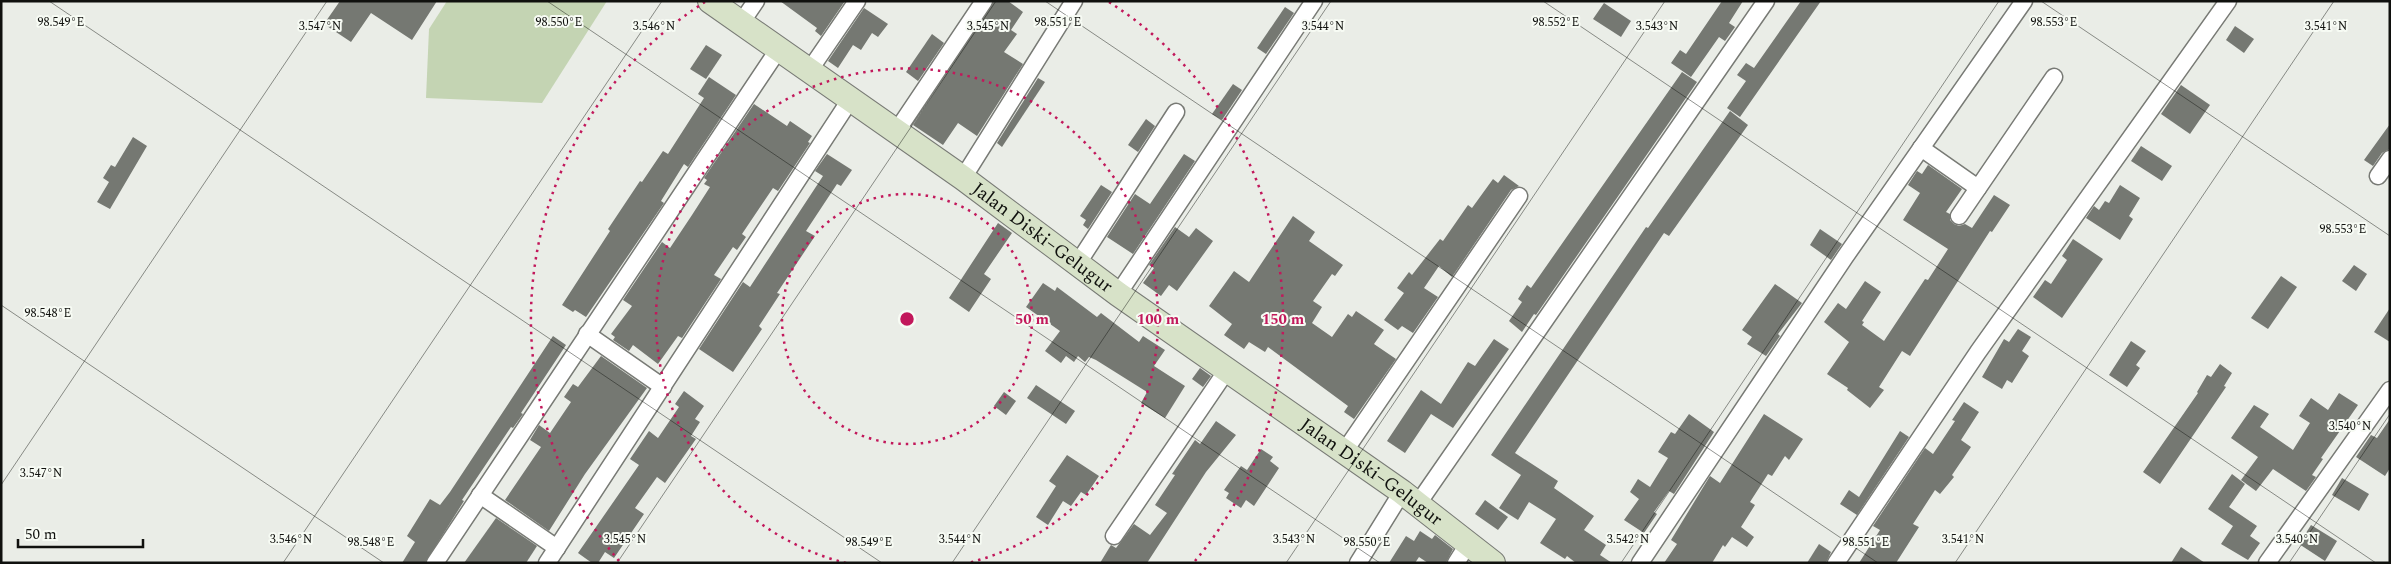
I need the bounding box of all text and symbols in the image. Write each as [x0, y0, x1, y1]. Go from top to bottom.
text: 98.549°E [38, 13, 84, 32]
text: 98.550°E [536, 13, 582, 32]
text: 98.551°E [1035, 13, 1081, 32]
text: 98.552°E [1533, 13, 1579, 32]
text: 98.553°E [2031, 13, 2077, 32]
text: 3.547°N [299, 17, 341, 36]
text: 3.546°N [633, 17, 675, 36]
text: 3.545°N [967, 17, 1009, 36]
text: 3.544°N [1302, 17, 1344, 36]
text: 3.543°N [1636, 17, 1678, 36]
text: 3.541°N [2305, 17, 2347, 36]
street label: Jalan Diski–Gelugur [966, 175, 1120, 300]
text: 98.553°E [2320, 220, 2366, 239]
text: 98.548°E [25, 304, 71, 323]
text: 50 m [1015, 308, 1050, 331]
text: 100 m [1137, 308, 1180, 331]
text: 150 m [1262, 308, 1305, 331]
centre of rings [898, 310, 916, 328]
street label: Jalan Diski–Gelugur [1294, 411, 1449, 534]
text: 3.540°N [2329, 417, 2371, 436]
text: 3.547°N [20, 464, 62, 483]
scale bar [18, 516, 142, 548]
text: 50 m [25, 523, 57, 546]
text: 3.546°N [270, 530, 312, 549]
text: 3.545°N [604, 530, 646, 549]
text: 3.544°N [939, 530, 981, 549]
text: 3.543°N [1273, 530, 1315, 549]
text: 3.542°N [1607, 530, 1649, 549]
text: 3.541°N [1942, 530, 1984, 549]
text: 3.540°N [2276, 530, 2318, 549]
text: 98.548°E [348, 533, 394, 552]
text: 98.549°E [846, 533, 892, 552]
text: 98.550°E [1344, 533, 1390, 552]
text: 98.551°E [1843, 533, 1889, 552]

